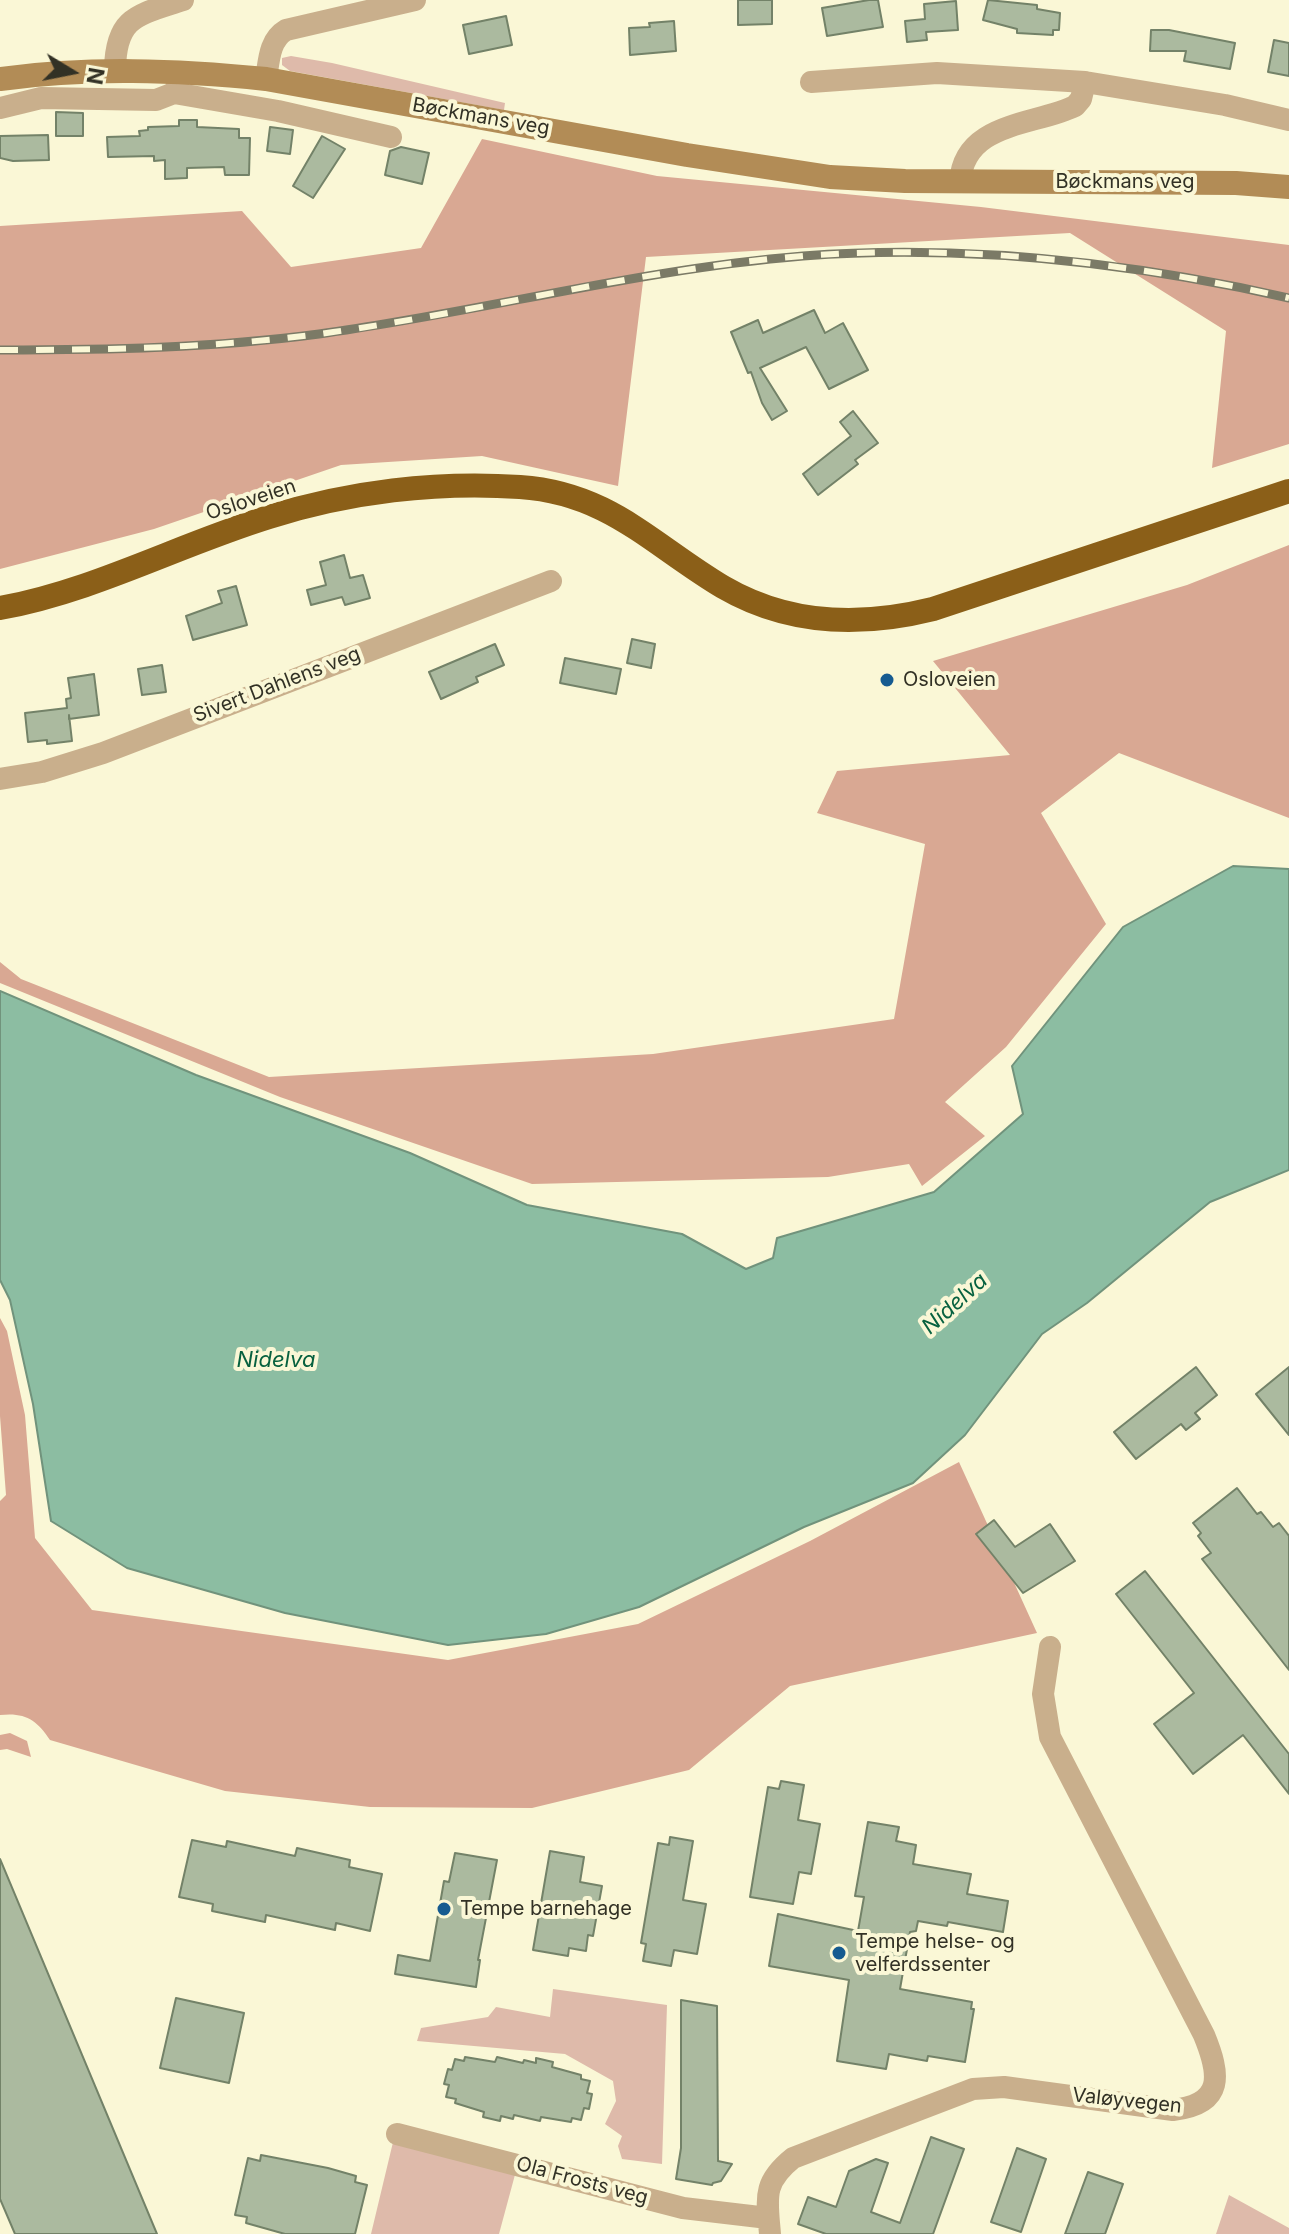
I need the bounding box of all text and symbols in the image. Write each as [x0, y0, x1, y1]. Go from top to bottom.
north arrow [32, 32, 112, 112]
text: N [81, 66, 110, 87]
street label: Bøckmans veg [410, 93, 552, 141]
street label: Bøckmans veg [1055, 170, 1195, 194]
street label: Osloveien [203, 474, 299, 526]
street label: Sivert Dahlens veg [190, 642, 364, 728]
place label: Osloveien [903, 668, 996, 692]
marker: Osloveien [878, 671, 896, 689]
water label: Nidelva [917, 1268, 993, 1340]
water label: Nidelva [237, 1347, 315, 1373]
place label: Tempe barnehage [460, 1897, 632, 1921]
marker: Tempe barnehage [435, 1900, 453, 1918]
place label: Tempe helse- og velferdssenter [855, 1930, 1015, 1977]
marker: Tempe helse- og velferdssenter [830, 1944, 848, 1962]
street label: Valøyvegen [1071, 2083, 1183, 2119]
street label: Ola Frosts veg [514, 2152, 650, 2210]

